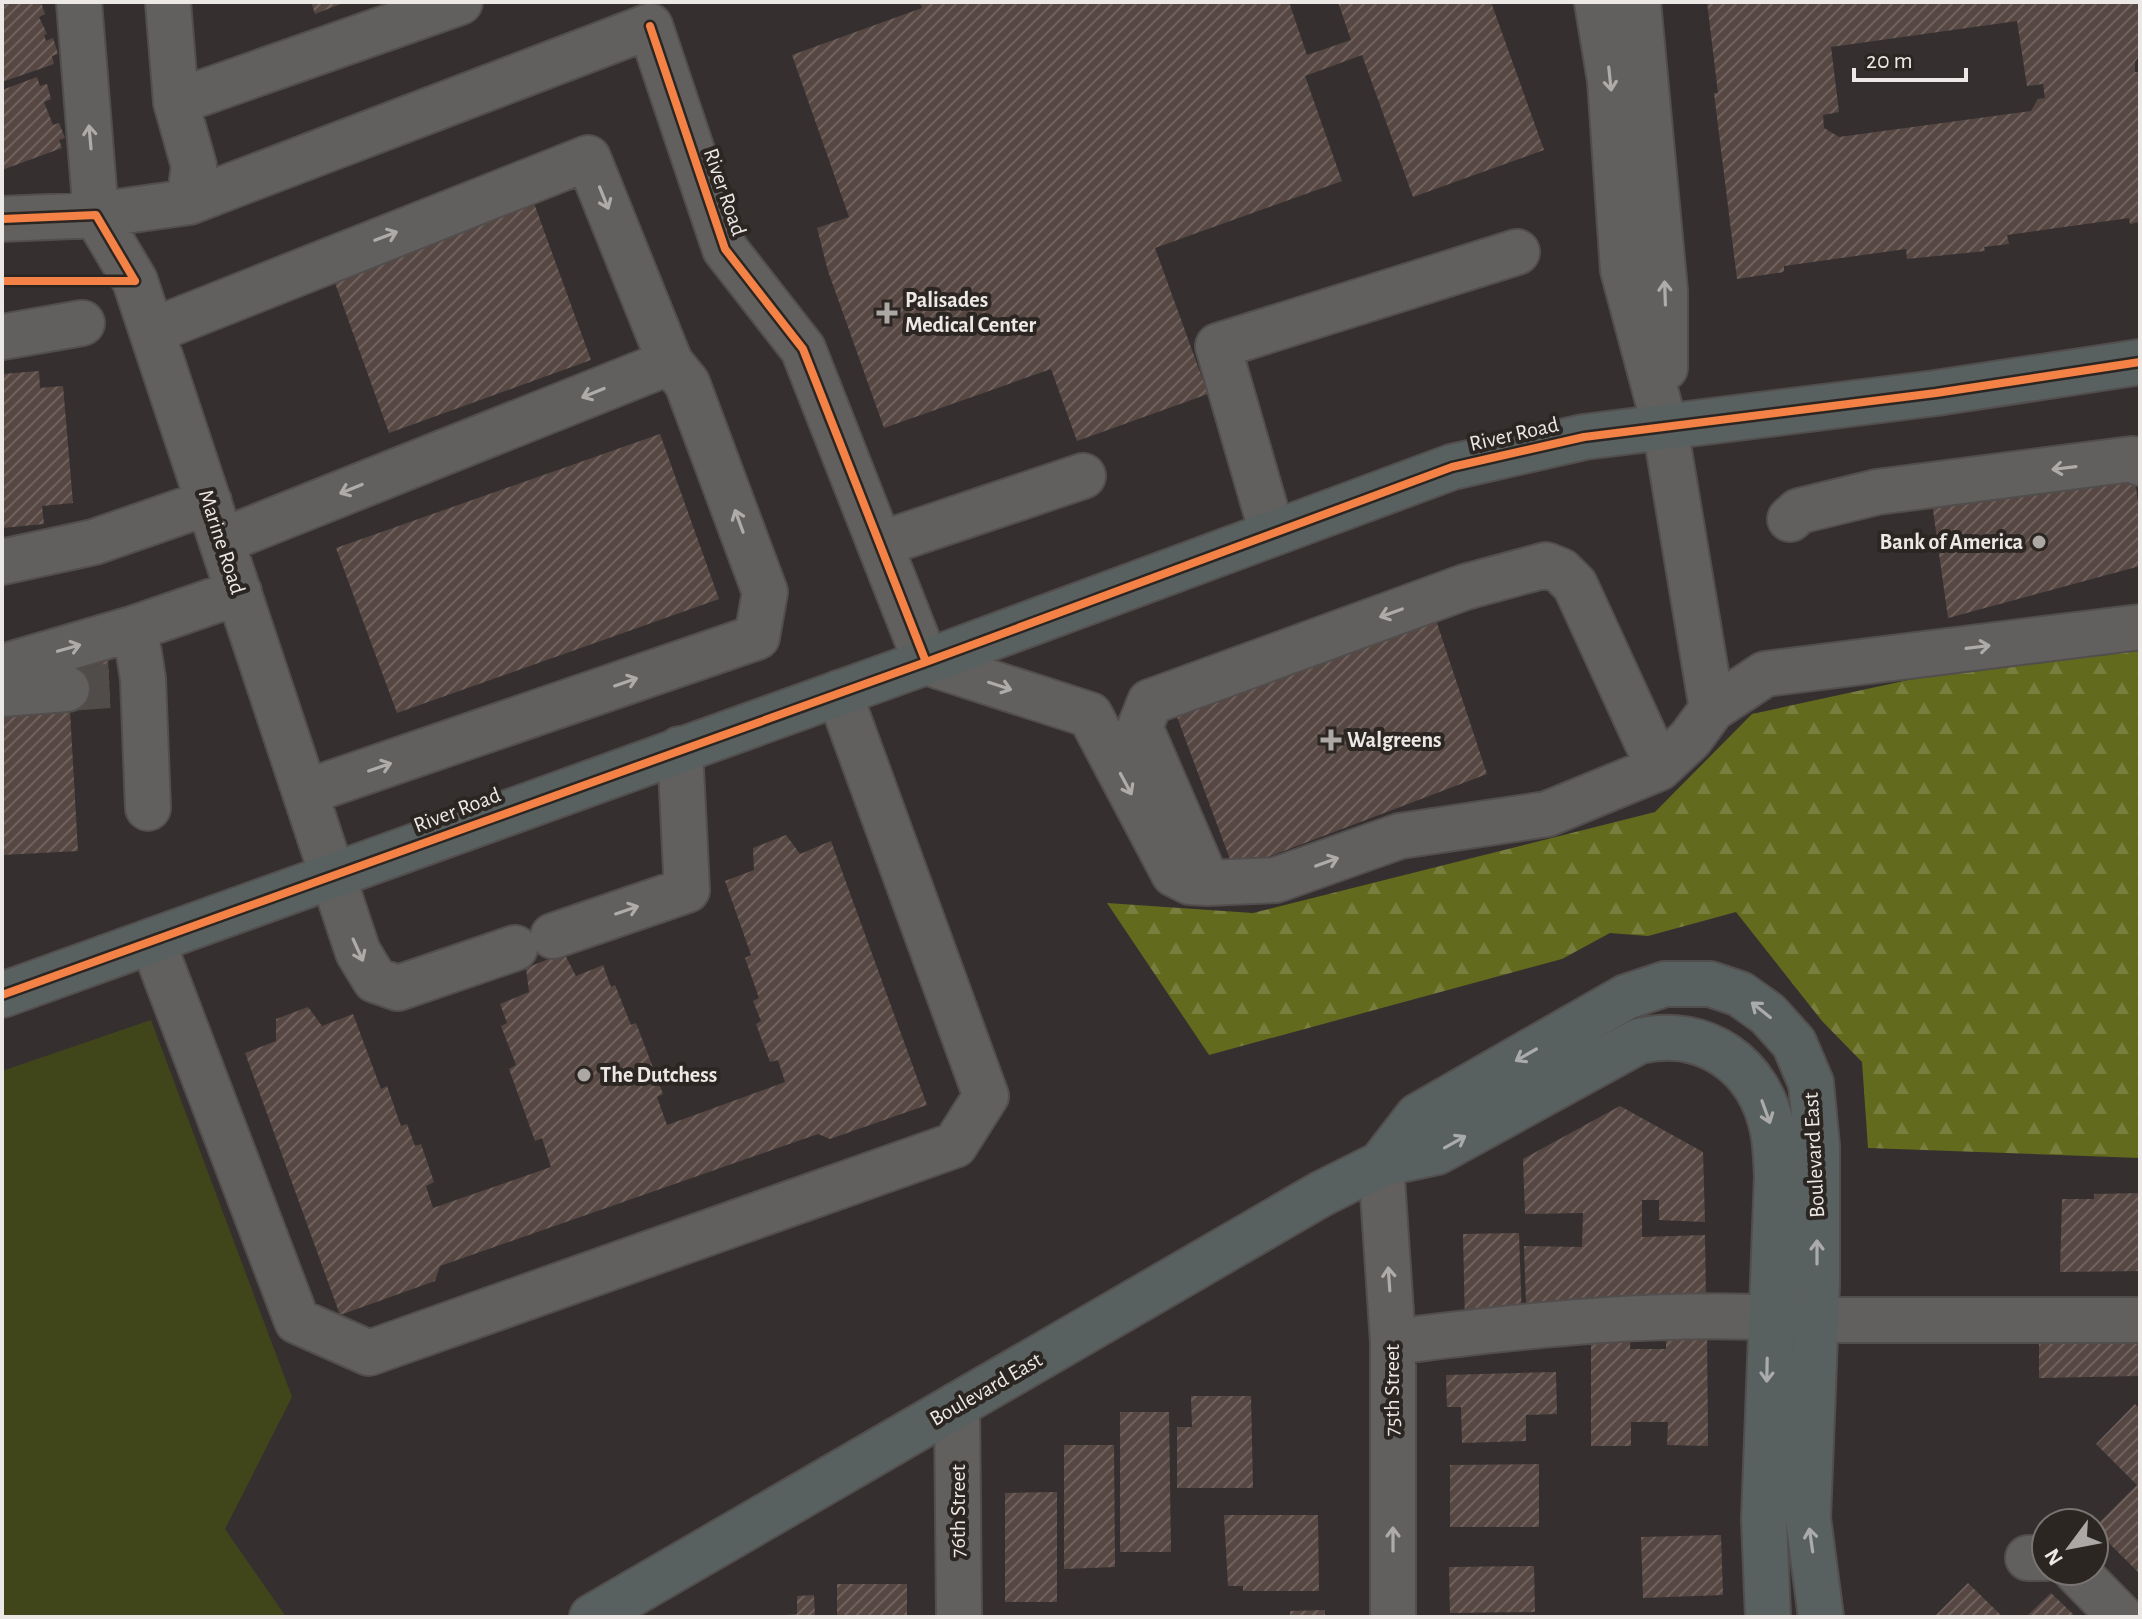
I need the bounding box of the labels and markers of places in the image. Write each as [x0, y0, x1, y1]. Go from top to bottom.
place label: Palisades Medical Center [905, 289, 1037, 336]
marker: Palisades Medical Center [876, 302, 898, 324]
place label: Bank of America [1880, 531, 2023, 553]
marker: Bank of America [2030, 533, 2048, 551]
place label: Walgreens [1347, 729, 1442, 751]
marker: Walgreens [1322, 731, 1340, 749]
place label: The Dutchess [600, 1064, 717, 1086]
marker: The Dutchess [575, 1066, 593, 1084]

